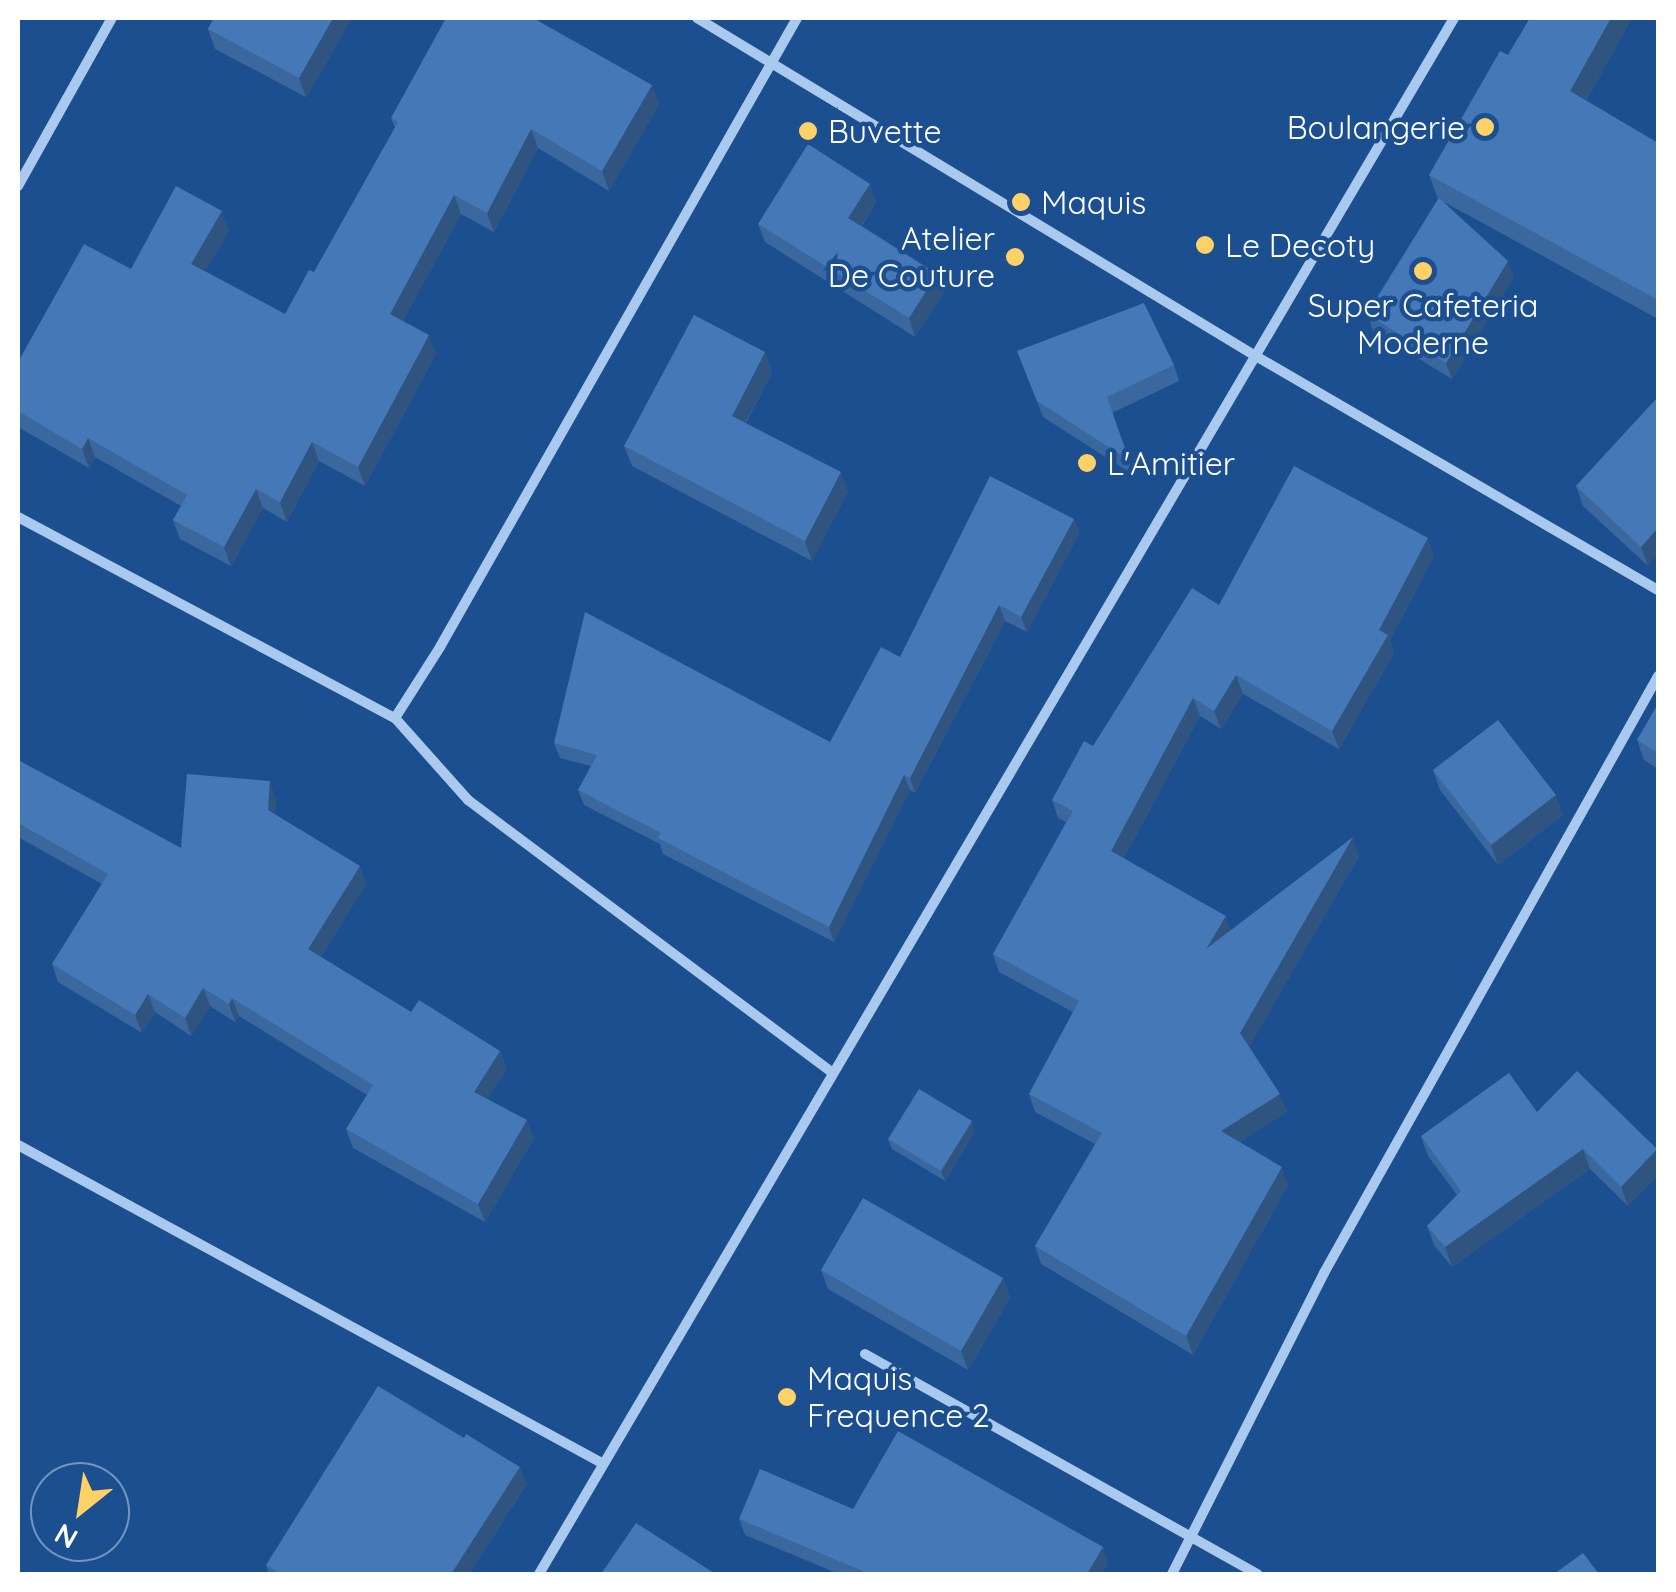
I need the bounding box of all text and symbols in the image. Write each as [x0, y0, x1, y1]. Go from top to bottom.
place label: Boulangerie [1287, 108, 1465, 146]
place label: Buvette [828, 112, 942, 150]
marker: Boulangerie [1474, 116, 1496, 138]
marker: Buvette [797, 120, 819, 142]
place label: Maquis [1041, 183, 1146, 221]
marker: Maquis [1010, 191, 1032, 213]
place label: Atelier De Couture [828, 220, 995, 295]
place label: Le Decoty [1225, 226, 1375, 264]
marker: Le Decoty [1194, 234, 1216, 256]
marker: Atelier De Couture [1004, 246, 1026, 268]
marker: Super Cafeteria Moderne [1412, 260, 1434, 282]
place label: Super Cafeteria Moderne [1308, 287, 1538, 362]
place label: L'Amitier [1107, 444, 1235, 482]
marker: L'Amitier [1076, 452, 1098, 474]
place label: Maquis Frequence 2 [807, 1360, 990, 1435]
marker: Maquis Frequence 2 [776, 1386, 798, 1408]
north arrow [30, 1462, 130, 1562]
text: N [48, 1516, 83, 1557]

